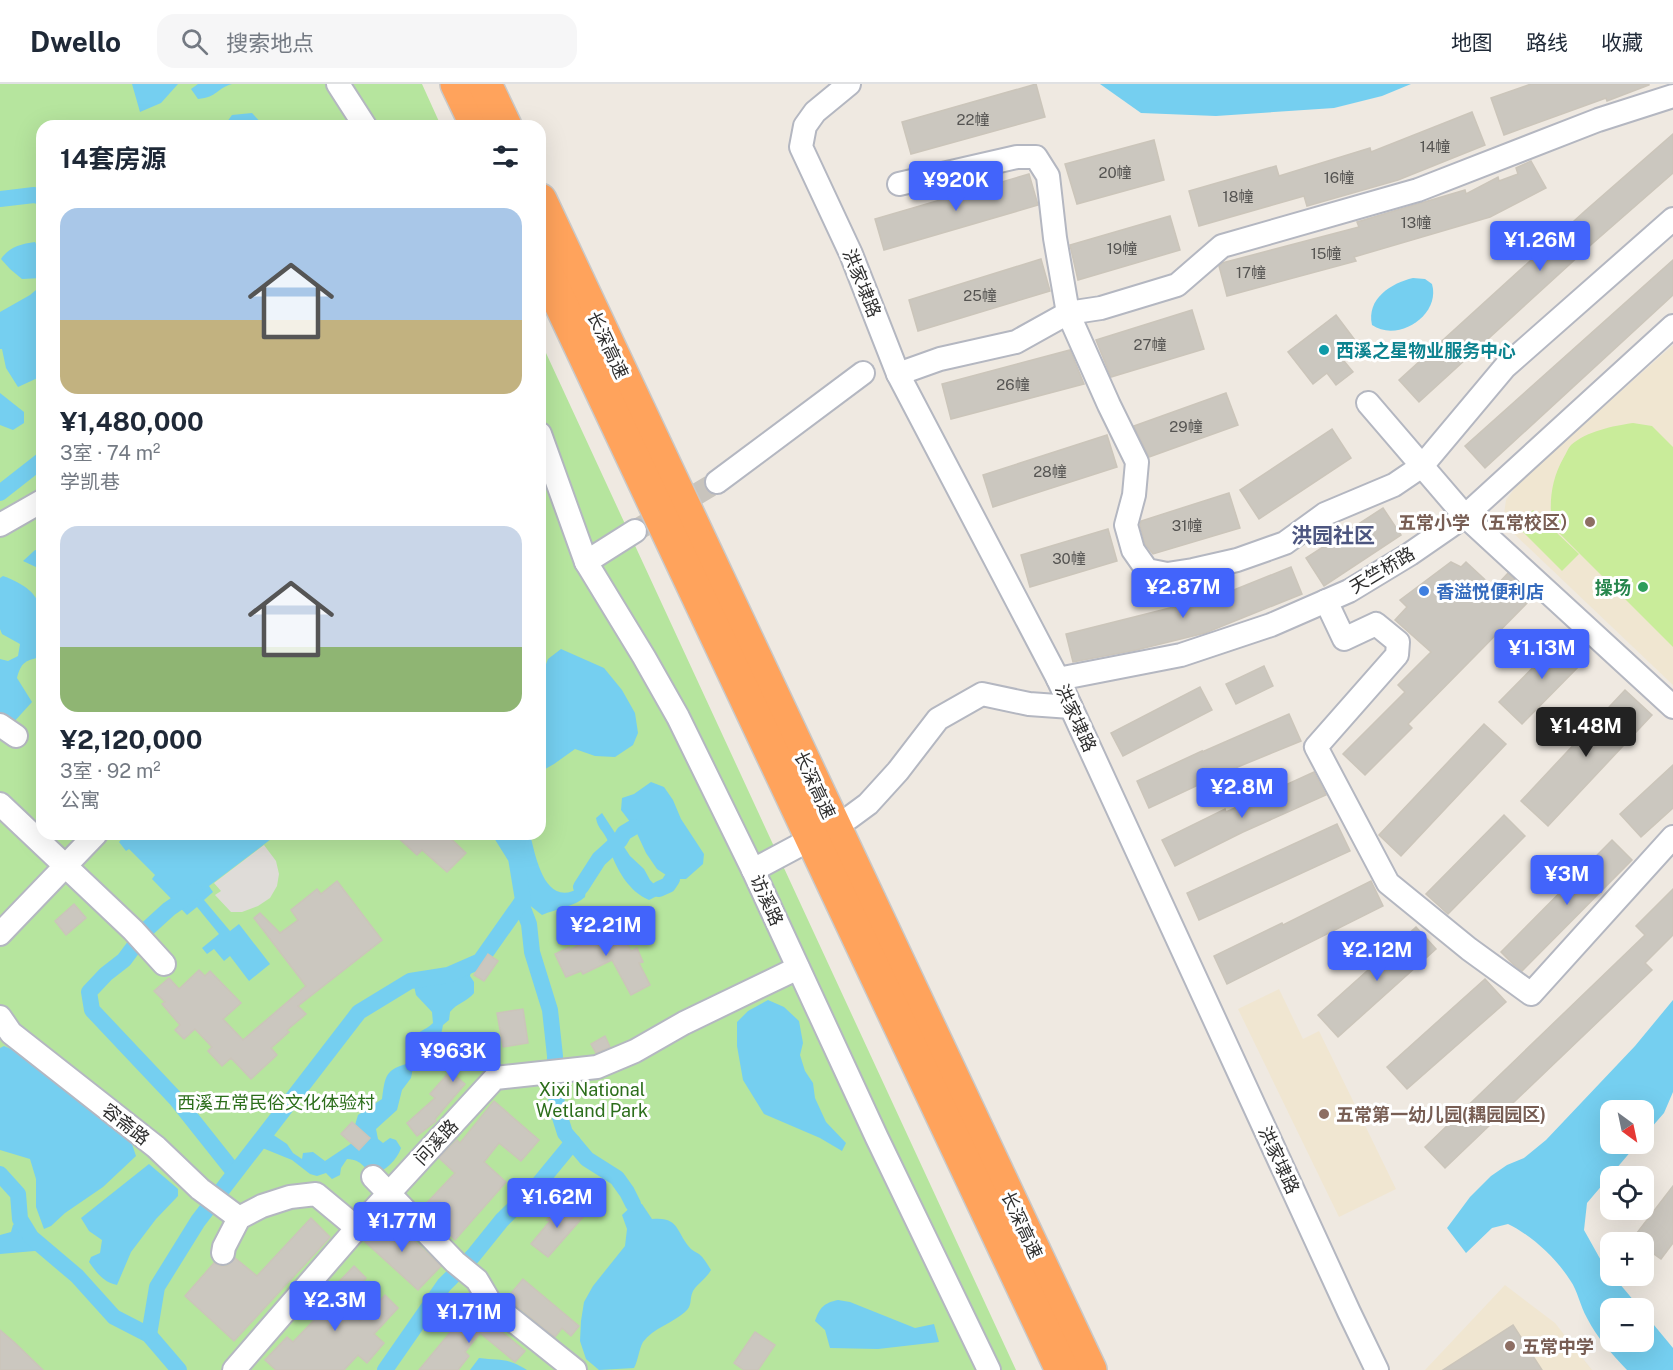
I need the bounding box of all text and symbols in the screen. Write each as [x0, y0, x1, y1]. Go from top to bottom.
search box [157, 14, 577, 68]
text: Dwello [30, 25, 121, 58]
icon: search [178, 25, 211, 58]
text: 搜索地点 [226, 30, 314, 56]
text: 地图 [1451, 30, 1493, 55]
text: 路线 [1526, 30, 1568, 55]
text: 收藏 [1601, 30, 1643, 55]
house number: 22幢 [957, 111, 989, 128]
house number: 14幢 [1420, 138, 1450, 155]
icon: filters [489, 140, 522, 173]
text: 14套房源 [60, 143, 166, 174]
pin: ¥920K [914, 161, 998, 212]
house number: 20幢 [1098, 164, 1132, 181]
text: ¥920K [923, 168, 989, 192]
house number: 16幢 [1324, 169, 1354, 186]
house number: 18幢 [1223, 188, 1253, 205]
house number: 13幢 [1401, 214, 1431, 231]
pin: ¥1.26M [1491, 221, 1589, 272]
text: ¥1.26M [1504, 228, 1576, 252]
house number: 19幢 [1107, 240, 1137, 257]
house number: 15幢 [1311, 245, 1341, 262]
street label: 洪家埭路 [839, 246, 885, 320]
icon: home [237, 247, 345, 355]
house number: 17幢 [1236, 264, 1266, 281]
house number: 25幢 [963, 287, 997, 304]
street label: 长深高速 [583, 308, 633, 382]
house number: 27幢 [1134, 336, 1166, 353]
place label: 西溪之星物业服务中心 [1336, 340, 1516, 361]
marker: 西溪之星物业服务中心 [1317, 343, 1331, 357]
house number: 26幢 [996, 376, 1030, 393]
text: ¥1,480,000 [60, 406, 204, 437]
house number: 29幢 [1169, 418, 1203, 435]
text: 3室 · 74 m² [60, 441, 160, 465]
house number: 28幢 [1033, 463, 1067, 480]
text: 学凯巷 [60, 470, 120, 494]
place label: 五常小学（五常校区） [1398, 512, 1578, 533]
marker: 五常小学（五常校区） [1583, 515, 1597, 529]
house number: 31幢 [1172, 517, 1202, 534]
district label: 洪园社区 [1291, 523, 1375, 548]
street label: 天竺桥路 [1346, 542, 1418, 598]
house number: 30幢 [1052, 550, 1086, 567]
icon: home [237, 565, 345, 673]
pin: ¥2.87M [1134, 568, 1232, 619]
text: ¥2.87M [1145, 575, 1221, 599]
place label: 操场 [1595, 577, 1631, 598]
marker: 操场 [1636, 580, 1650, 594]
place label: 香溢悦便利店 [1436, 581, 1544, 602]
marker: 香溢悦便利店 [1417, 584, 1431, 598]
pin: ¥1.13M [1493, 629, 1591, 680]
text: ¥1.13M [1508, 636, 1576, 660]
street label: 洪家埭路 [1051, 681, 1101, 755]
pin: ¥1.48M [1537, 707, 1635, 758]
text: ¥1.48M [1550, 714, 1622, 738]
text: ¥2,120,000 [60, 724, 203, 755]
street label: 长深高速 [790, 748, 840, 822]
text: 3室 · 92 m² [60, 759, 161, 783]
pin: ¥2.8M [1200, 768, 1284, 819]
text: ¥2.8M [1210, 775, 1274, 799]
text: 公寓 [60, 788, 100, 812]
pin: ¥3M [1538, 855, 1596, 906]
text: ¥3M [1545, 862, 1589, 886]
street label: 访溪路 [746, 871, 788, 929]
pin: ¥2.21M [557, 906, 655, 957]
text: ¥2.21M [570, 913, 642, 937]
pin: ¥2.12M [1328, 931, 1426, 982]
text: ¥2.12M [1342, 938, 1412, 962]
pin: ¥963K [411, 1032, 495, 1083]
text: ¥963K [419, 1039, 487, 1063]
park label: Xixi National Wetland Park [536, 1079, 648, 1121]
park label: 西溪五常民俗文化体验村 [177, 1092, 375, 1113]
street label: 容斋路 [98, 1099, 154, 1149]
north arrow [1600, 1100, 1654, 1154]
map controls [1600, 1100, 1654, 1352]
place label: 五常第一幼儿园(耦园园区) [1336, 1104, 1546, 1125]
marker: 五常第一幼儿园(耦园园区) [1317, 1107, 1331, 1121]
street label: 问溪路 [410, 1115, 462, 1169]
street label: 洪家埭路 [1254, 1123, 1304, 1197]
button: locate [1600, 1166, 1654, 1220]
pin: ¥1.62M [508, 1178, 606, 1229]
text: ¥1.62M [521, 1185, 593, 1209]
street label: 长深高速 [997, 1188, 1047, 1262]
pin: ¥1.77M [353, 1202, 451, 1253]
text: ¥1.77M [367, 1209, 437, 1233]
button: + [1600, 1232, 1654, 1286]
pin: ¥2.3M [293, 1281, 377, 1332]
text: ¥2.3M [304, 1288, 366, 1312]
pin: ¥1.71M [420, 1293, 518, 1344]
button: − [1600, 1298, 1654, 1352]
text: ¥1.71M [436, 1300, 502, 1324]
place label: 五常中学 [1522, 1336, 1594, 1357]
marker: 五常中学 [1503, 1339, 1517, 1353]

